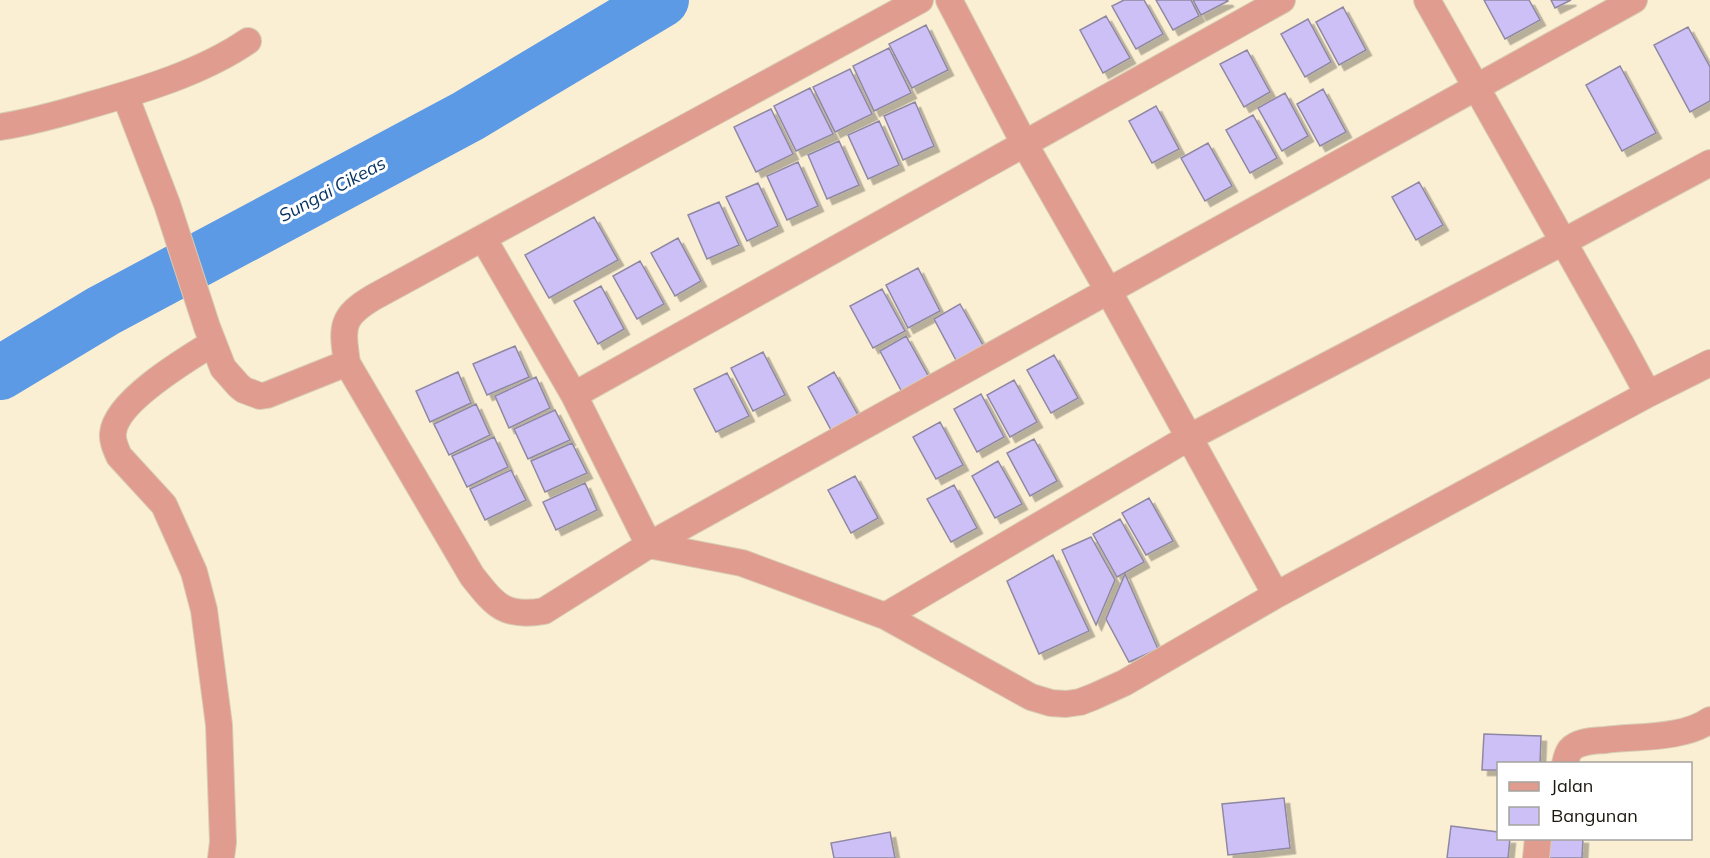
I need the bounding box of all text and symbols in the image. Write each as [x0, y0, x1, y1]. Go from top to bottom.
water label: Sungai Cikeas [275, 151, 390, 227]
legend [1497, 762, 1692, 840]
text: Jalan [1551, 774, 1593, 797]
text: Bangunan [1551, 804, 1638, 827]

